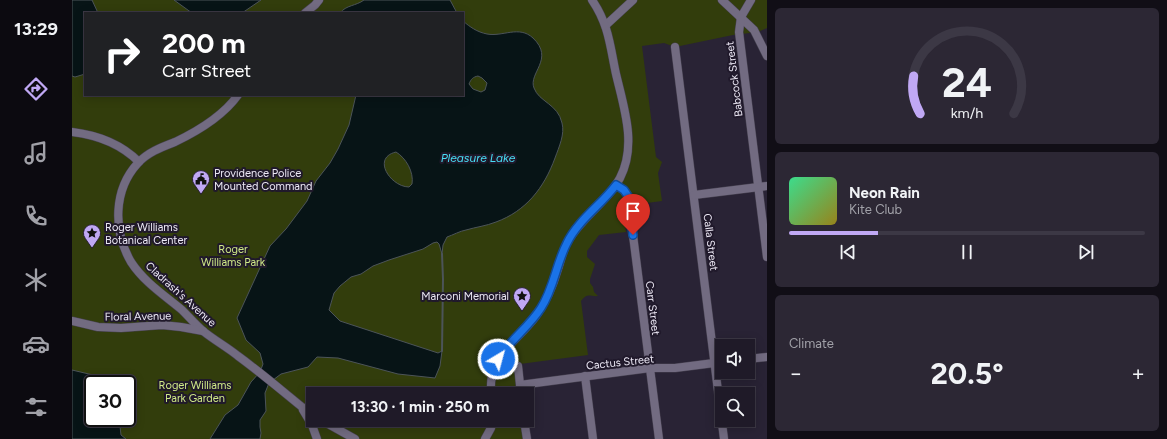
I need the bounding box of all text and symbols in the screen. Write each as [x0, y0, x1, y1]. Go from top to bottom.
text: 13:29 [14, 18, 58, 40]
text: 200 m [162, 26, 246, 60]
icon: right [96, 28, 148, 80]
street label: Babcock Street [723, 40, 746, 117]
text: 24 [942, 57, 992, 107]
text: Carr Street [162, 60, 251, 82]
icon: directions [22, 75, 50, 103]
text: km/h [951, 103, 983, 121]
icon: music [22, 139, 50, 167]
water label: Pleasure Lake [441, 151, 516, 165]
place label: Providence Police Mounted Command [214, 167, 313, 193]
public building icon: Providence Police Mounted Command [191, 169, 211, 194]
text: Neon Rain [849, 184, 920, 202]
pin [616, 194, 650, 235]
icon: arrive [622, 200, 644, 222]
icon: phone [22, 202, 50, 230]
text: Kite Club [849, 202, 902, 217]
street label: Calla Street [701, 213, 720, 271]
place label: Roger Williams Botanical Center [105, 221, 187, 247]
place icon: Roger Williams Botanical Center [82, 223, 102, 248]
icon: previous [837, 241, 859, 263]
icon: pause [956, 241, 978, 263]
icon: next [1075, 241, 1097, 263]
park label: Roger Williams Park [201, 243, 266, 269]
street label: Cladrash's Avenue [143, 259, 219, 329]
icon: climate [22, 266, 50, 294]
street label: Carr Street [643, 280, 662, 336]
place icon: Marconi Memorial [512, 286, 532, 311]
place label: Marconi Memorial [421, 290, 509, 303]
street label: Floral Avenue [105, 309, 171, 324]
icon: car [22, 330, 50, 358]
text: Climate [789, 336, 834, 351]
position arrow [477, 338, 519, 380]
map controls [715, 339, 755, 427]
button: sound [715, 339, 755, 379]
street label: Cactus Street [585, 352, 655, 373]
text: 20.5° [930, 355, 1004, 392]
text: − [789, 360, 803, 387]
text: + [1131, 360, 1145, 387]
speed limit sign: 30 [84, 375, 136, 427]
park label: Roger Williams Park Garden [159, 379, 231, 405]
button: search [715, 387, 755, 427]
icon: filters [22, 393, 50, 421]
text: 13:30 · 1 min · 250 m [351, 398, 489, 416]

